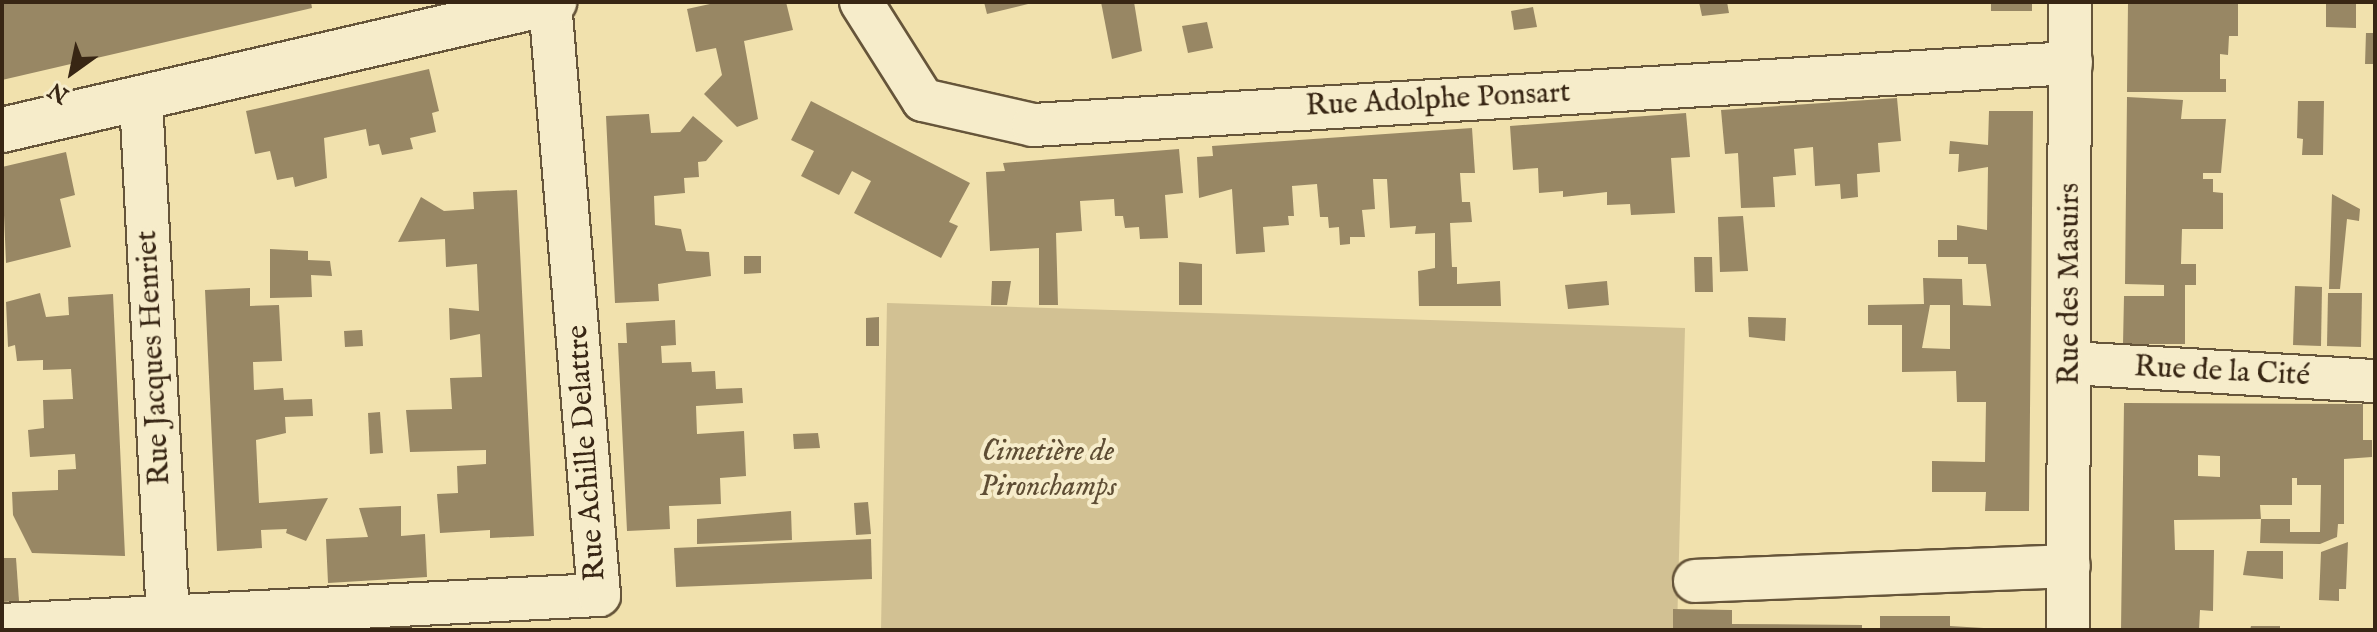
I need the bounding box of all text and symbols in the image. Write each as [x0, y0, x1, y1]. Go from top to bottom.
north arrow [32, 32, 112, 112]
text: N [43, 75, 75, 109]
street label: Rue Adolphe Ponsart [1305, 75, 1571, 125]
street label: Rue des Masuirs [2052, 183, 2088, 385]
street label: Rue Jacques Henriet [129, 230, 179, 486]
street label: Rue Achille Delattre [560, 324, 614, 582]
street label: Rue de la Cité [2133, 349, 2311, 395]
park label: Cimetière de Pironchamps [979, 434, 1117, 504]

